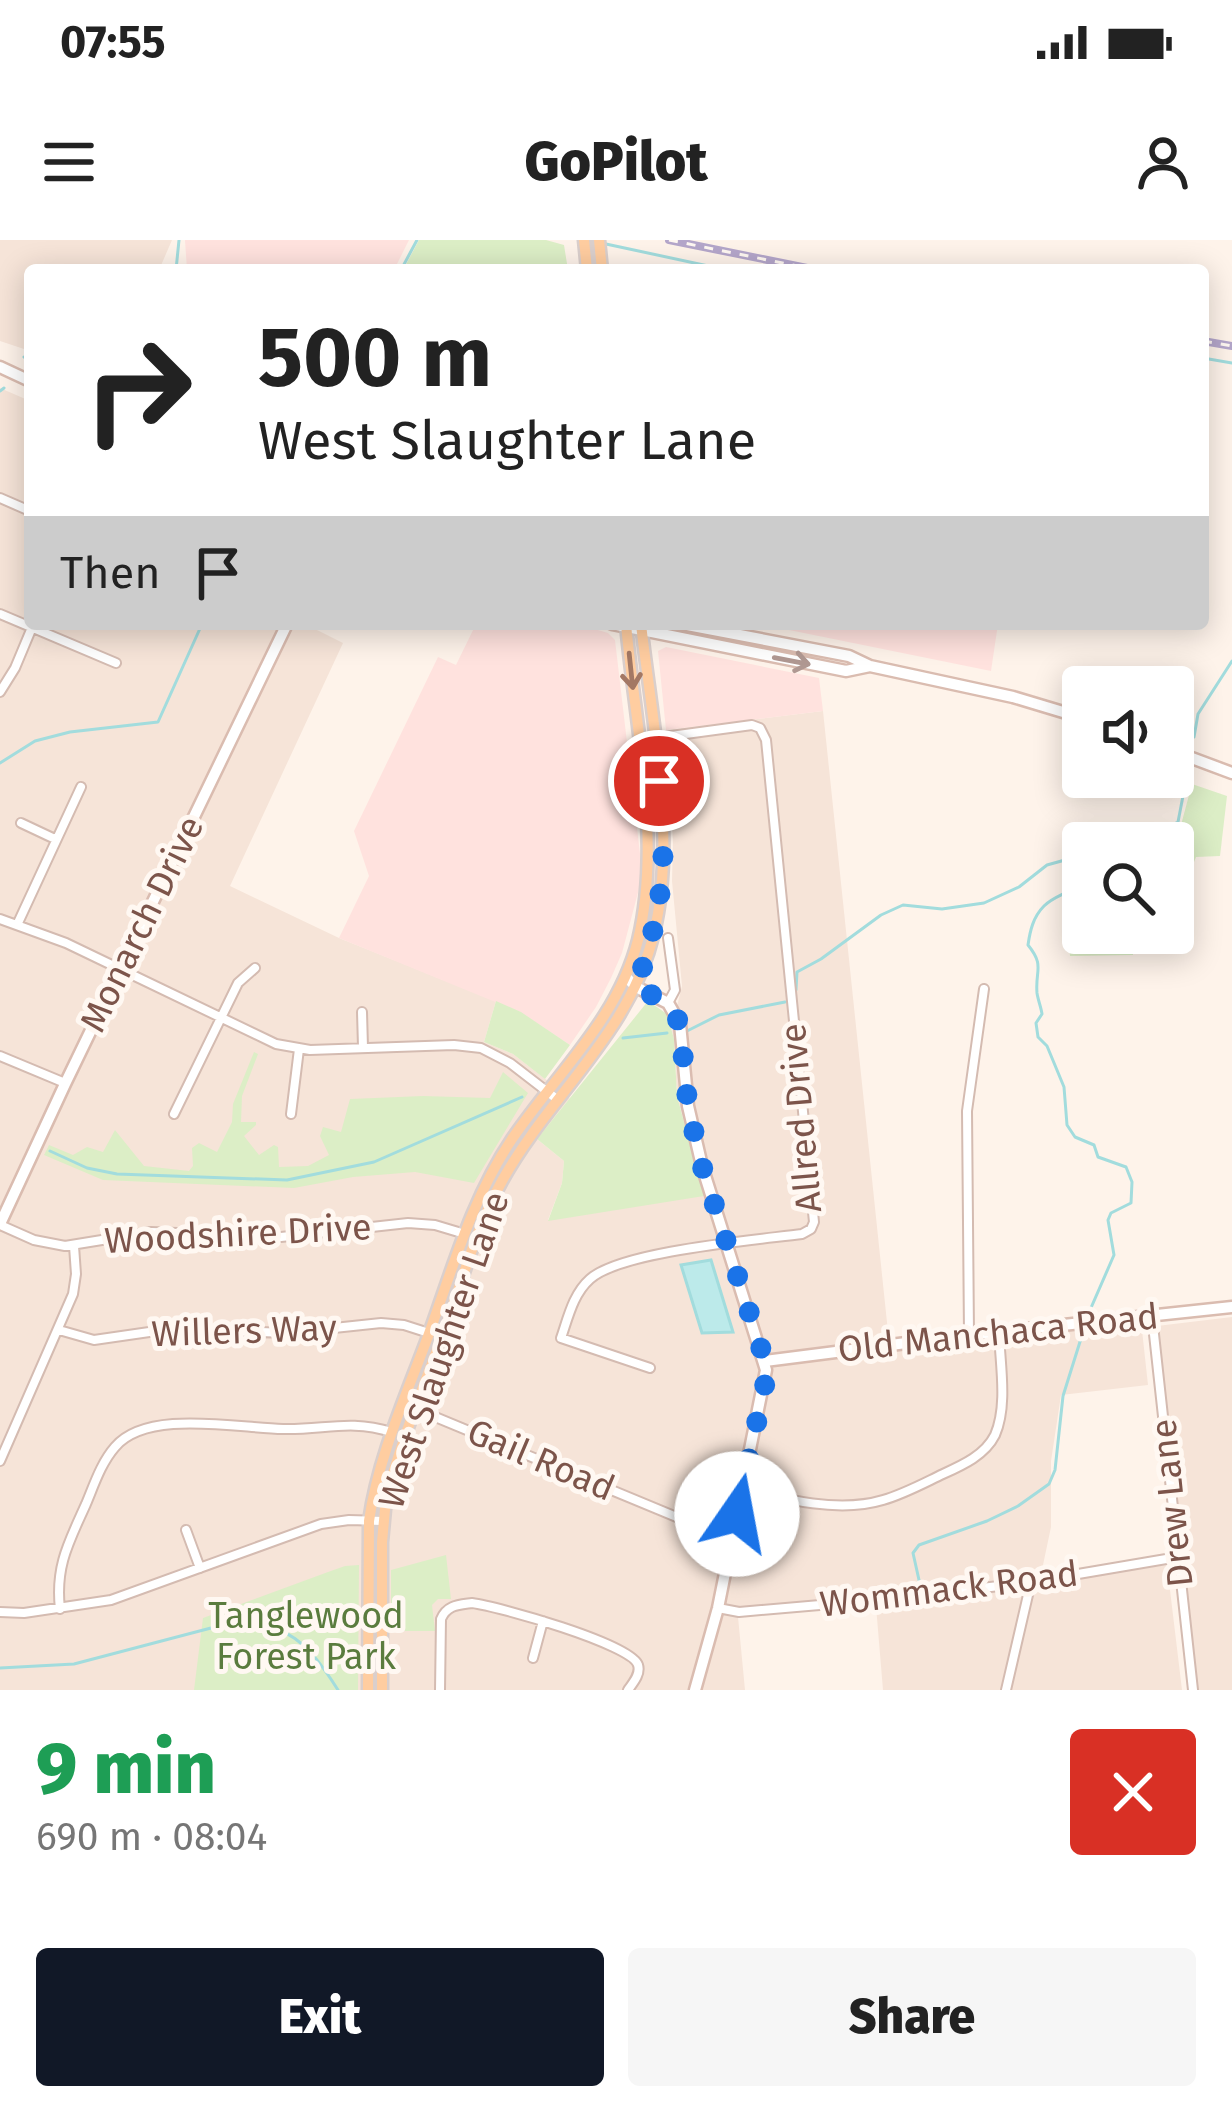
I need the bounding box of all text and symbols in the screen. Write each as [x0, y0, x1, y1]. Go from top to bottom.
text: 07:55 [60, 15, 166, 69]
icon: menu [36, 129, 102, 195]
icon: person [1130, 129, 1196, 195]
text: GoPilot [524, 130, 708, 194]
text: 500 m [258, 307, 492, 408]
icon: right [60, 312, 216, 468]
text: West Slaughter Lane [258, 409, 756, 473]
icon: arrive [185, 540, 251, 606]
text: Then [60, 546, 161, 600]
one-way arrow [620, 651, 642, 690]
one-way arrow [771, 651, 810, 673]
map controls [1062, 666, 1194, 954]
button: sound [1062, 666, 1194, 798]
pin [608, 730, 710, 832]
icon: arrive [626, 748, 692, 814]
street label: Monarch Drive [71, 809, 213, 1039]
button: search [1062, 822, 1194, 954]
street label: Allred Drive [771, 1022, 831, 1214]
street label: West Slaughter Lane [369, 1186, 519, 1514]
street label: Woodshire Drive [103, 1205, 373, 1263]
street label: Old Manchaca Road [836, 1294, 1160, 1372]
street label: Willers Way [151, 1306, 338, 1356]
street label: Gail Road [461, 1409, 621, 1511]
street label: Drew Lane [1141, 1417, 1203, 1589]
position arrow [674, 1451, 800, 1577]
street label: Wommack Road [817, 1551, 1081, 1627]
park label: Tanglewood Forest Park [208, 1594, 404, 1679]
text: 9 min [36, 1726, 216, 1812]
button: close [1070, 1729, 1196, 1855]
text: 690 m · 08:04 [36, 1814, 267, 1860]
button: Exit [36, 1948, 604, 2086]
button: Share [628, 1948, 1196, 2086]

